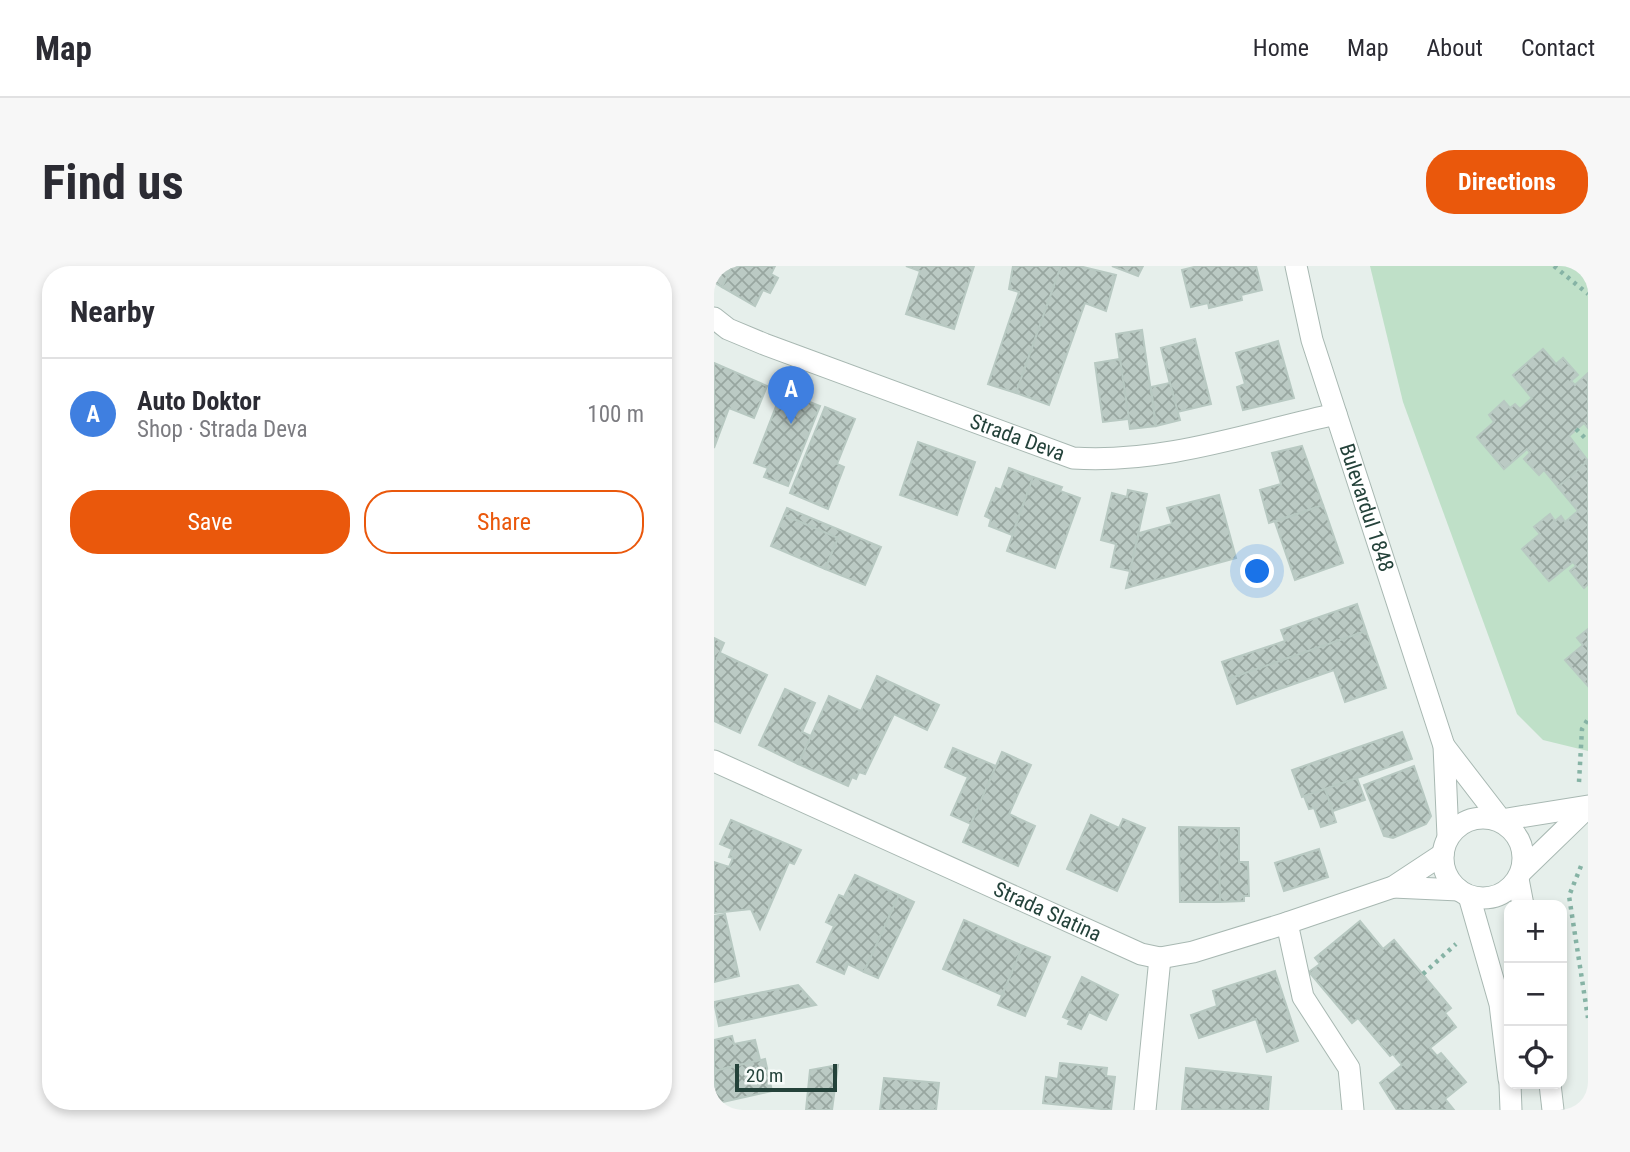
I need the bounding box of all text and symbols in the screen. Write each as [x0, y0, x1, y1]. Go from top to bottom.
text: Map [35, 29, 92, 68]
text: Home [1253, 34, 1309, 62]
text: Map [1347, 34, 1389, 62]
text: About [1427, 34, 1483, 62]
text: Contact [1521, 34, 1595, 62]
button: Directions [1426, 150, 1588, 214]
text: Find us [42, 154, 184, 211]
text: Nearby [70, 294, 155, 329]
pin: A [768, 366, 814, 424]
text: Auto Doktor [137, 386, 261, 416]
text: A [86, 401, 100, 428]
text: 100 m [587, 401, 644, 428]
street label: Strada Deva [967, 409, 1068, 466]
text: Shop · Strada Deva [137, 416, 308, 443]
street label: Bulevardul 1848 [1335, 441, 1398, 575]
button: Save [70, 490, 350, 554]
button: Share [364, 490, 644, 554]
your location [1240, 554, 1274, 588]
street label: Strada Slatina [990, 877, 1105, 946]
map controls [1504, 900, 1567, 1089]
button: + [1504, 900, 1567, 963]
button: − [1504, 963, 1567, 1026]
button: locate [1504, 1026, 1567, 1089]
scale bar [735, 1061, 836, 1093]
text: 20 m [746, 1064, 783, 1087]

